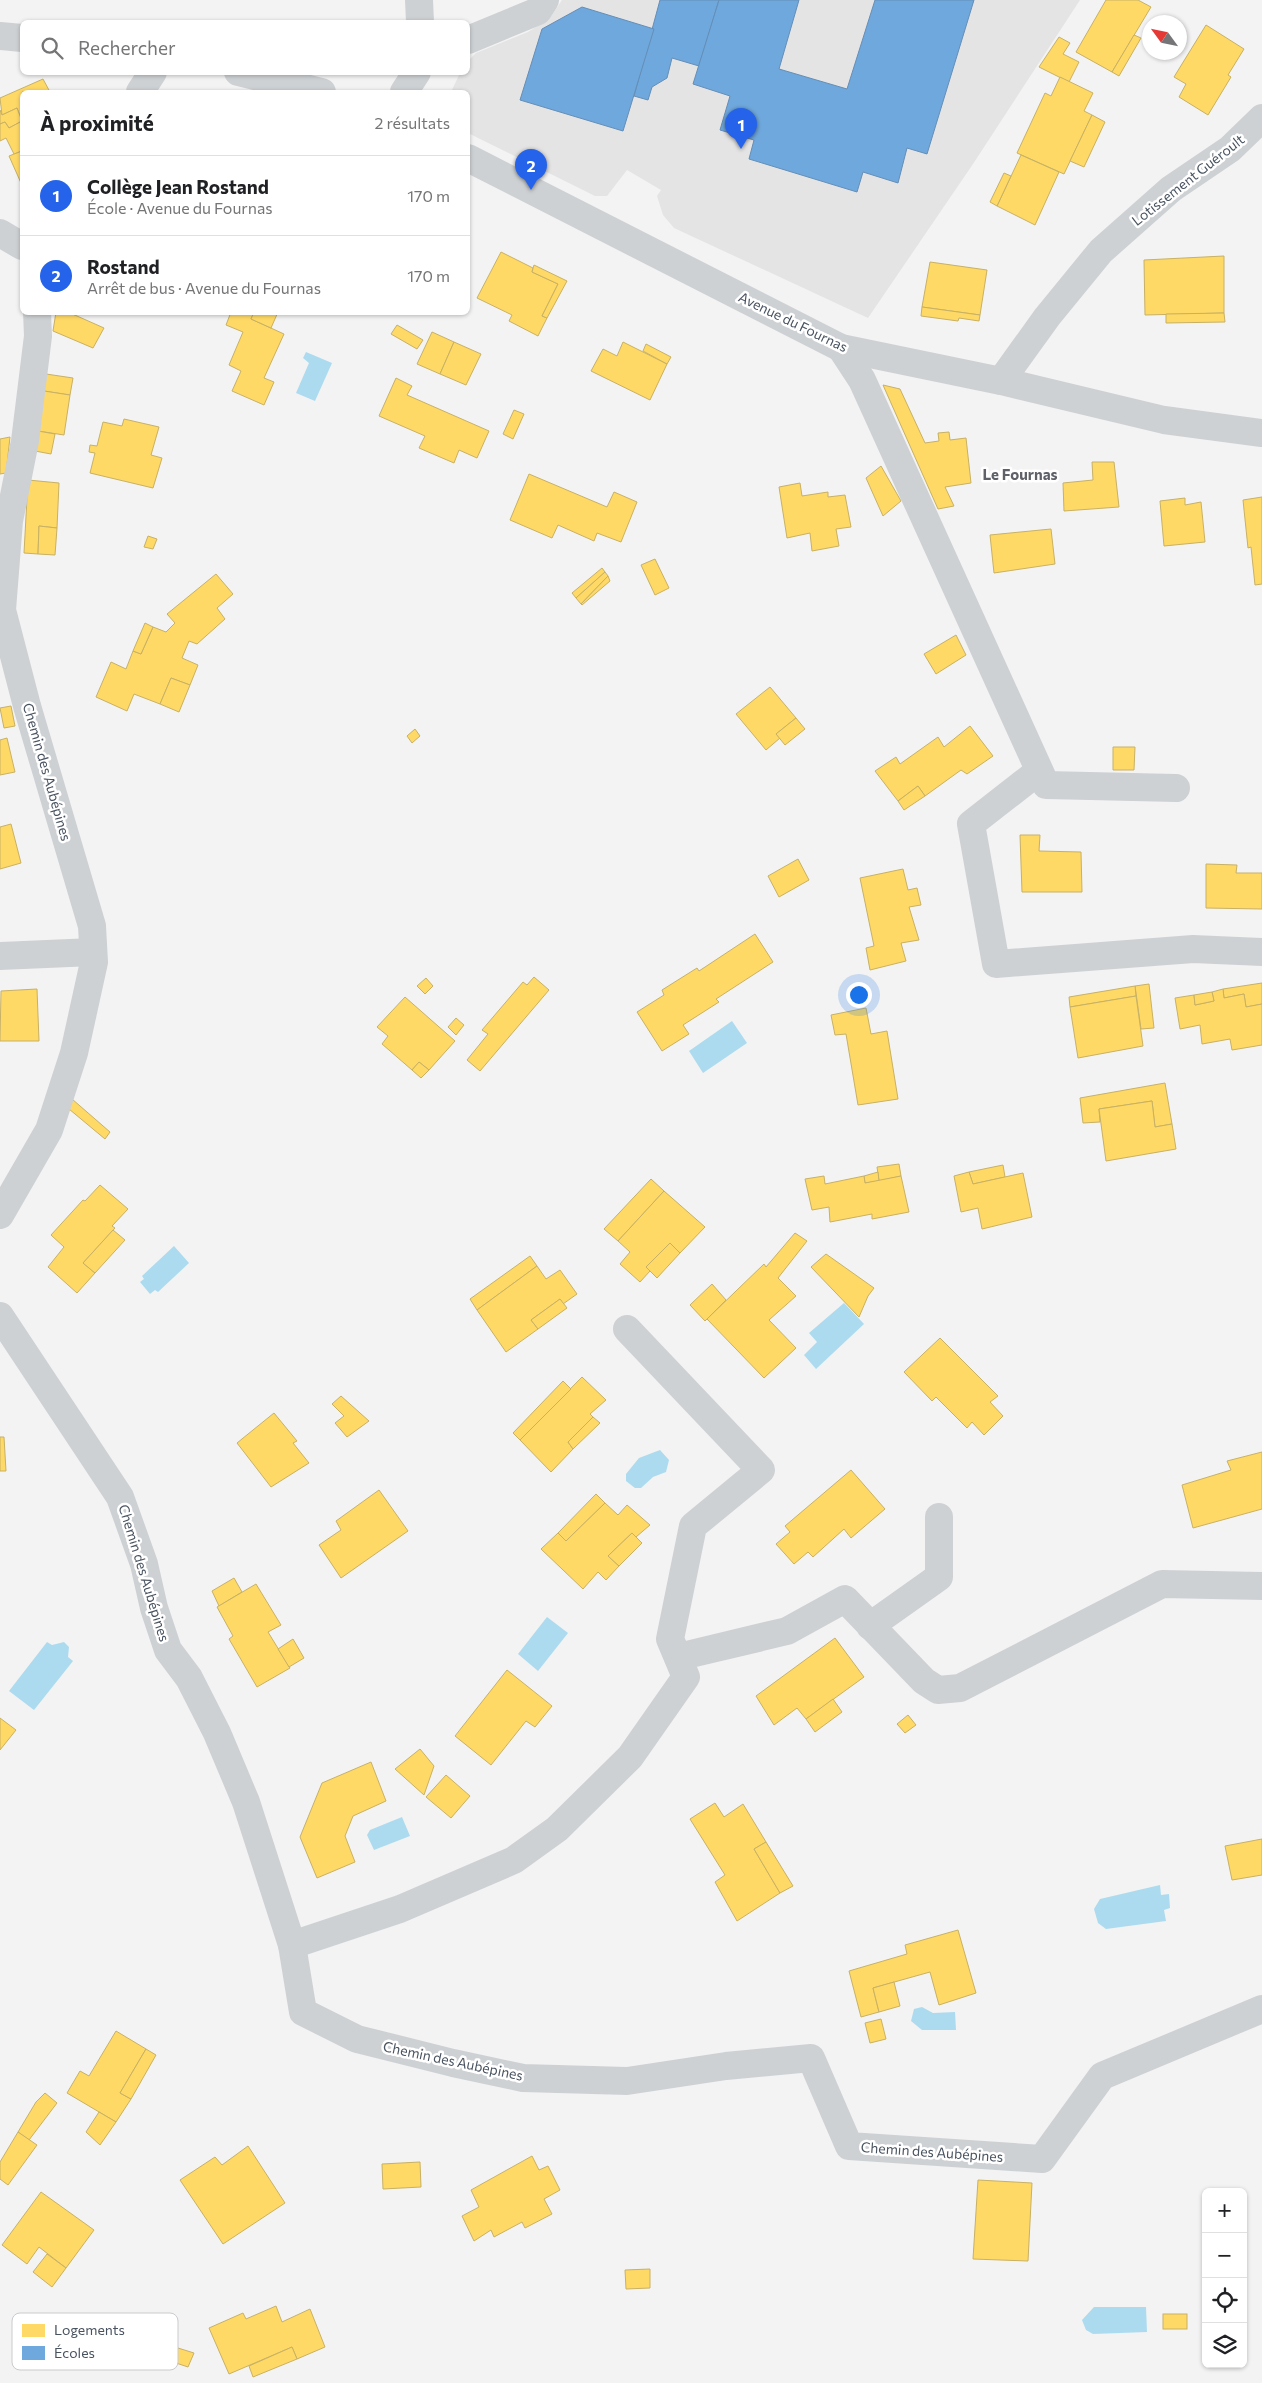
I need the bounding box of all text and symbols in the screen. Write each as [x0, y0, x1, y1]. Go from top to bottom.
north arrow [1142, 15, 1187, 60]
search box [20, 20, 470, 75]
icon: search [38, 34, 66, 62]
text: Rechercher [78, 36, 176, 59]
pin: 1 [725, 108, 757, 149]
text: À proximité [40, 110, 154, 135]
text: 2 résultats [374, 113, 450, 132]
street label: Lotissement Guéroult [1128, 130, 1248, 229]
pin: 2 [515, 149, 547, 190]
text: Collège Jean Rostand [87, 175, 269, 198]
text: 1 [52, 186, 60, 205]
text: 170 m [407, 186, 450, 205]
text: École · Avenue du Fournas [87, 198, 273, 217]
text: Rostand [87, 255, 160, 278]
text: 2 [51, 266, 61, 285]
text: 170 m [407, 266, 450, 285]
text: Arrêt de bus · Avenue du Fournas [87, 278, 321, 297]
street label: Avenue du Fournas [736, 288, 850, 355]
district label: Le Fournas [982, 465, 1058, 483]
street label: Chemin des Aubépines [20, 701, 75, 843]
your location [846, 982, 872, 1008]
street label: Chemin des Aubépines [115, 1502, 173, 1644]
street label: Chemin des Aubépines [382, 2037, 525, 2084]
street label: Chemin des Aubépines [860, 2138, 1004, 2165]
map controls [1202, 2188, 1247, 2368]
button: + [1202, 2188, 1247, 2233]
button: − [1202, 2233, 1247, 2278]
button: locate [1202, 2278, 1247, 2323]
legend [12, 2313, 178, 2370]
text: Logements [54, 2321, 125, 2338]
button: layers [1202, 2323, 1247, 2368]
text: Écoles [54, 2344, 95, 2361]

